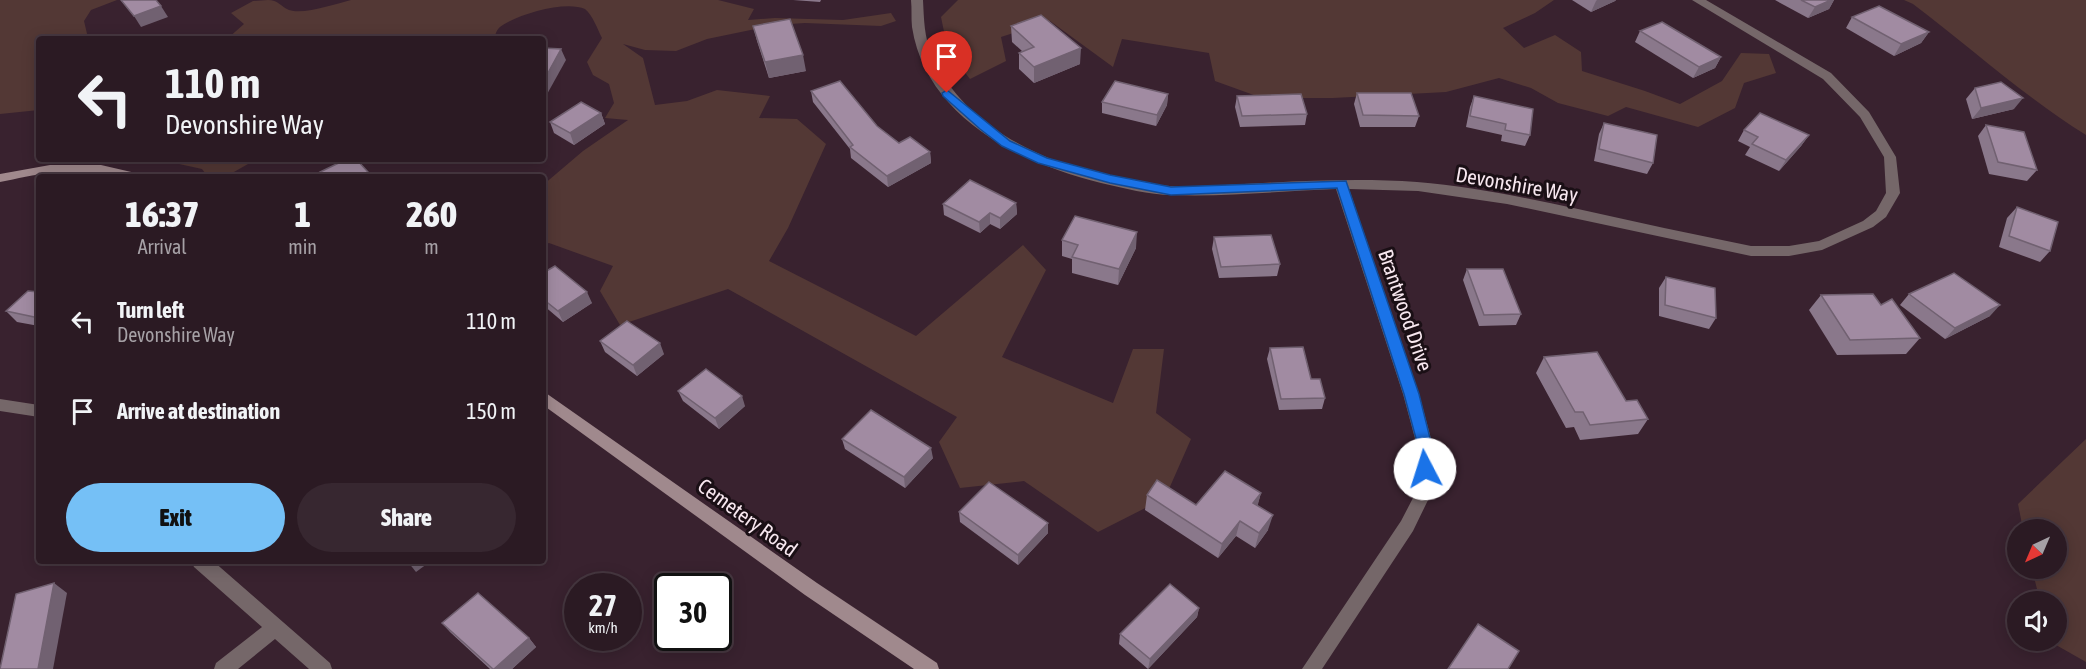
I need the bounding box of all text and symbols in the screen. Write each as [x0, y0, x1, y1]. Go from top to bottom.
pin [921, 31, 972, 93]
icon: arrive [930, 40, 963, 73]
text: 110 m [165, 59, 260, 107]
icon: left [66, 60, 144, 138]
text: Devonshire Way [165, 109, 324, 140]
street label: Devonshire Way [1454, 161, 1580, 207]
text: 16:37 [125, 193, 199, 235]
text: 1 [294, 193, 311, 235]
text: 260 [406, 193, 457, 235]
text: Arrival [138, 235, 187, 258]
text: min [288, 235, 317, 258]
text: m [424, 235, 439, 258]
street label: Brantwood Drive [1374, 246, 1438, 374]
text: Turn left [117, 297, 184, 323]
icon: left [66, 305, 99, 338]
text: 110 m [466, 308, 516, 334]
text: Devonshire Way [117, 323, 235, 346]
icon: arrive [66, 395, 99, 428]
text: Arrive at destination [117, 398, 280, 424]
text: 150 m [466, 398, 516, 424]
position arrow [1393, 437, 1457, 501]
street label: Cemetery Road [694, 473, 802, 561]
button: Exit [66, 483, 285, 552]
button: Share [297, 483, 516, 552]
north arrow [2007, 519, 2067, 579]
map controls [2007, 519, 2067, 651]
speed limit sign: 30 [654, 573, 732, 651]
text: 27 [589, 588, 617, 622]
button: sound [2007, 591, 2067, 651]
text: km/h [588, 619, 618, 636]

